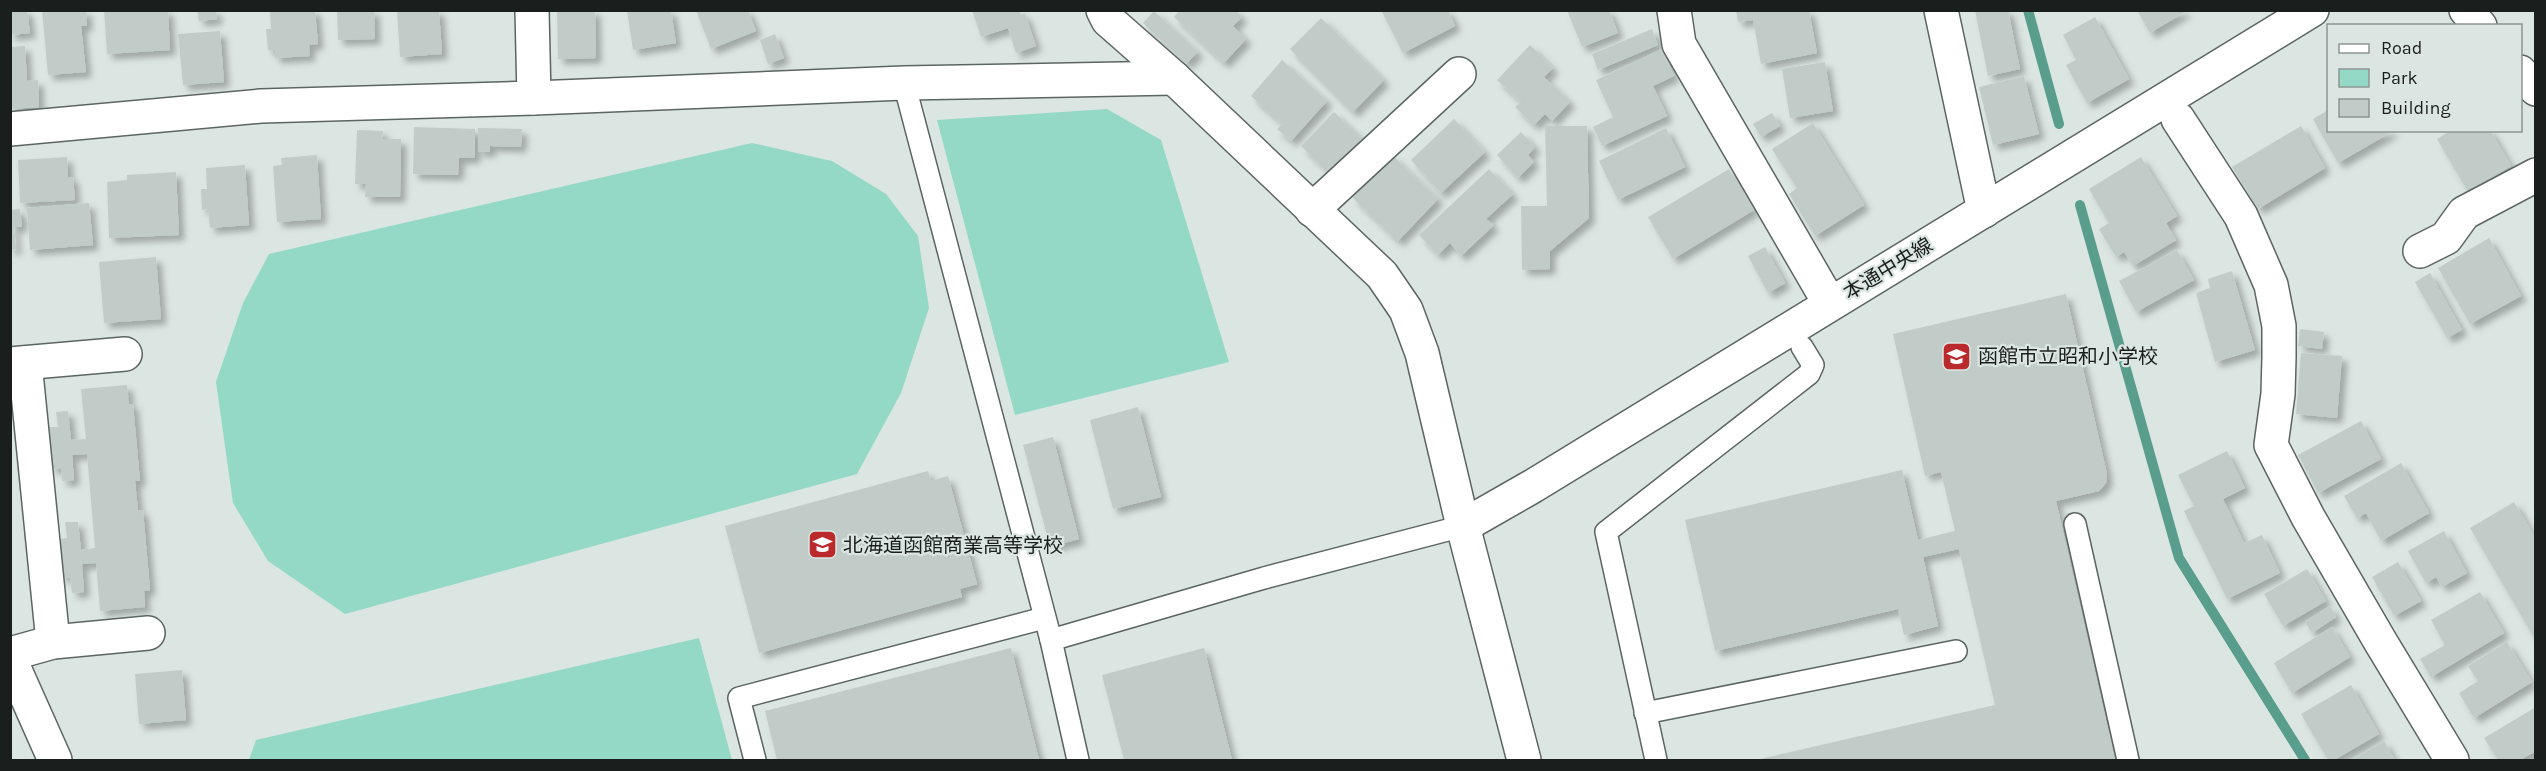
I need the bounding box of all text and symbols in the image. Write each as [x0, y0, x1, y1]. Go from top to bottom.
legend [2327, 24, 2522, 132]
text: Road [2381, 37, 2422, 59]
text: Park [2381, 67, 2418, 89]
text: Building [2381, 97, 2451, 119]
street label: 本通中央線 [1839, 233, 1937, 305]
school or university icon: 函館市立昭和小学校 [1941, 340, 1973, 372]
place label: 函館市立昭和小学校 [1978, 345, 2158, 368]
school or university icon: 北海道函館商業高等学校 [806, 529, 838, 561]
place label: 北海道函館商業高等学校 [843, 534, 1063, 557]

